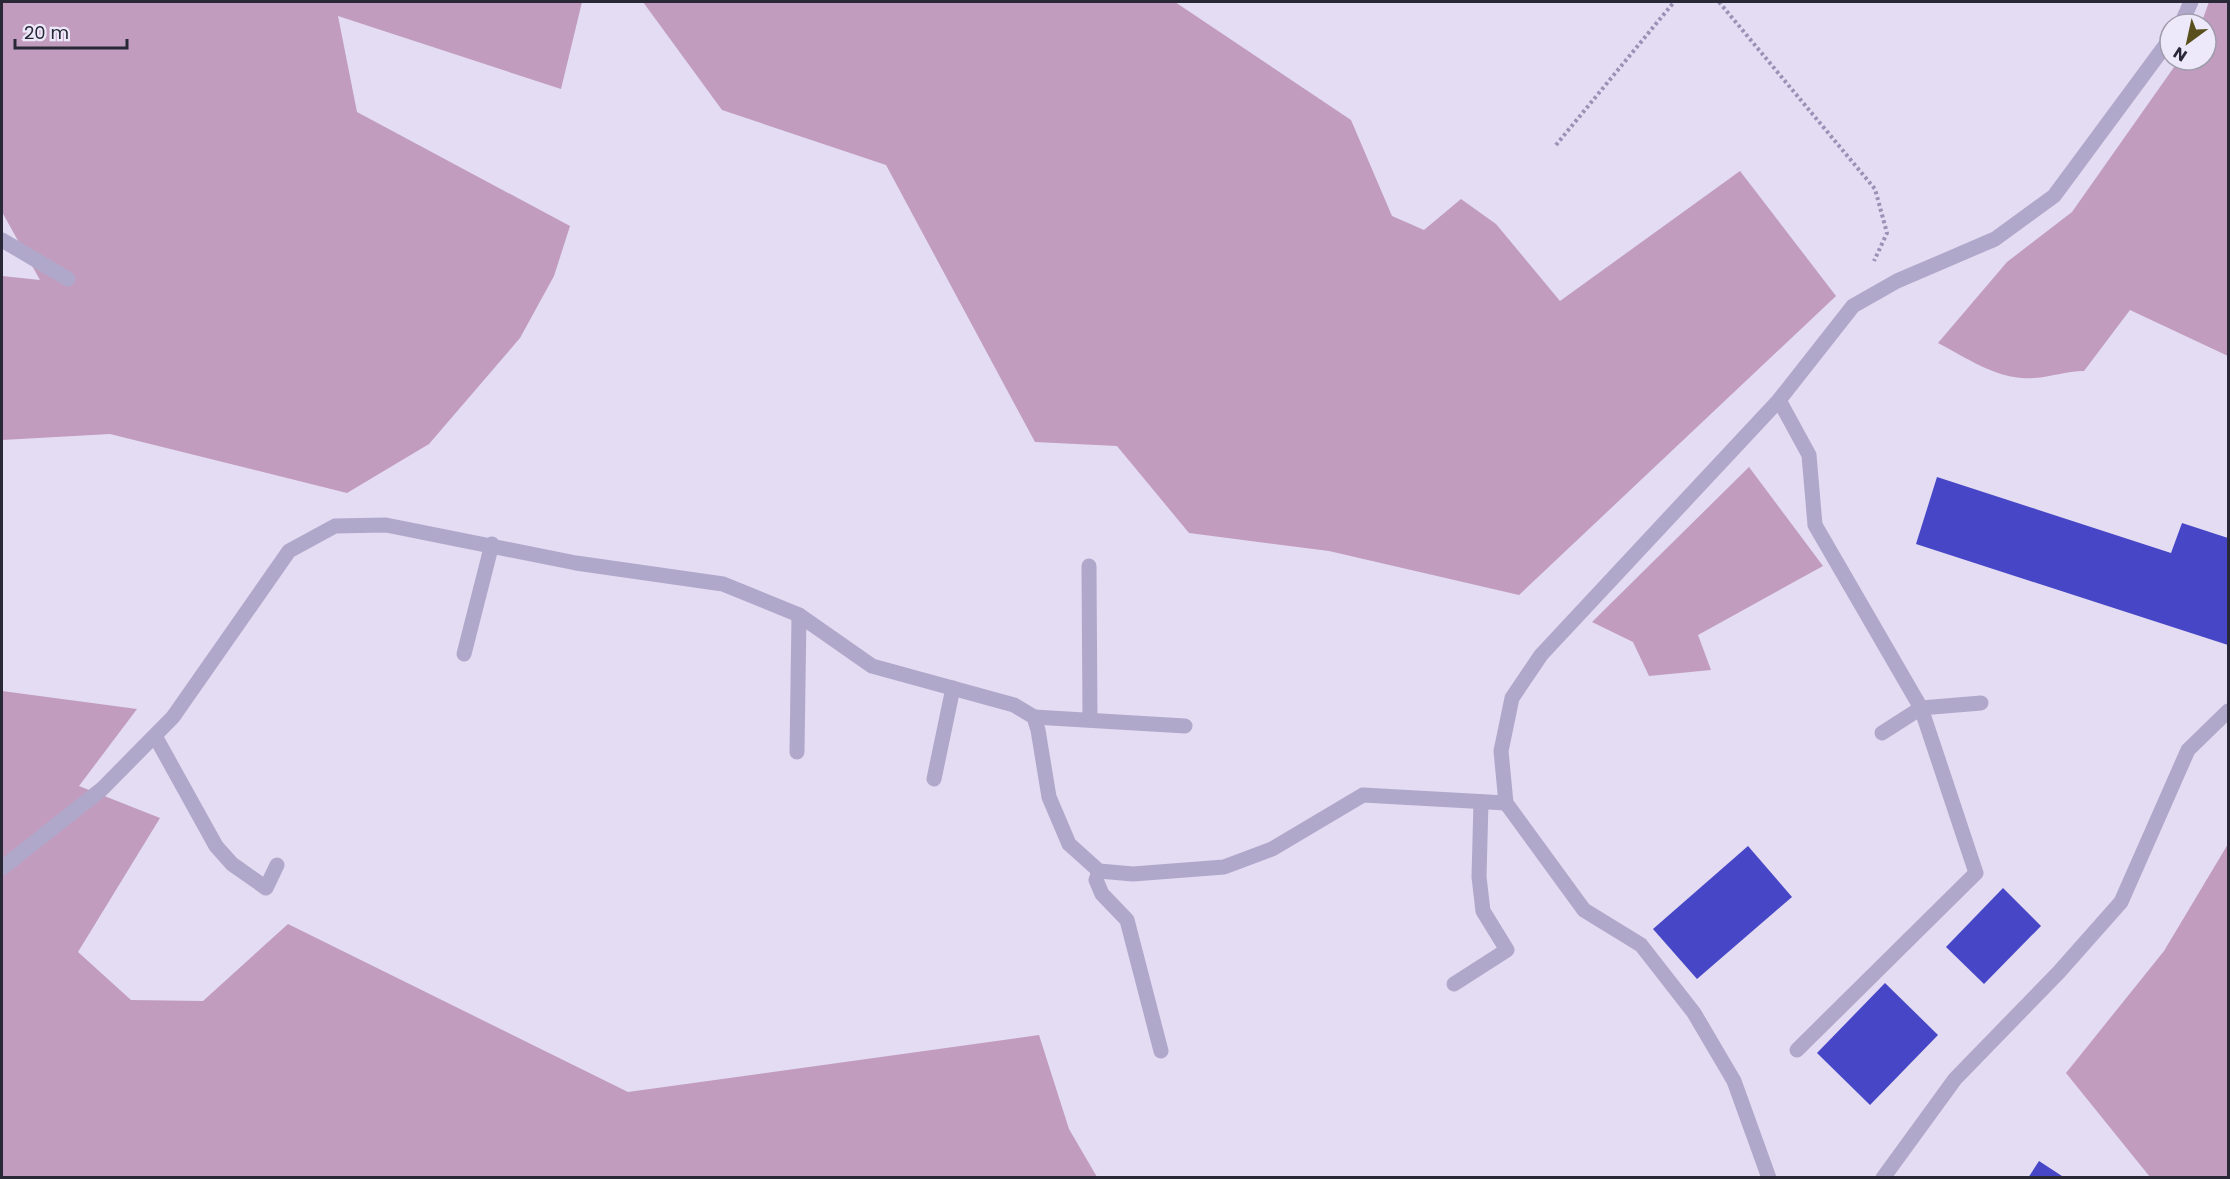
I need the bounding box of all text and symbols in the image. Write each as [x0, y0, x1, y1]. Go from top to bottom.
scale bar [15, 12, 128, 50]
north arrow [2158, 12, 2218, 72]
text: 20 m [24, 20, 69, 45]
text: N [2169, 41, 2191, 67]

